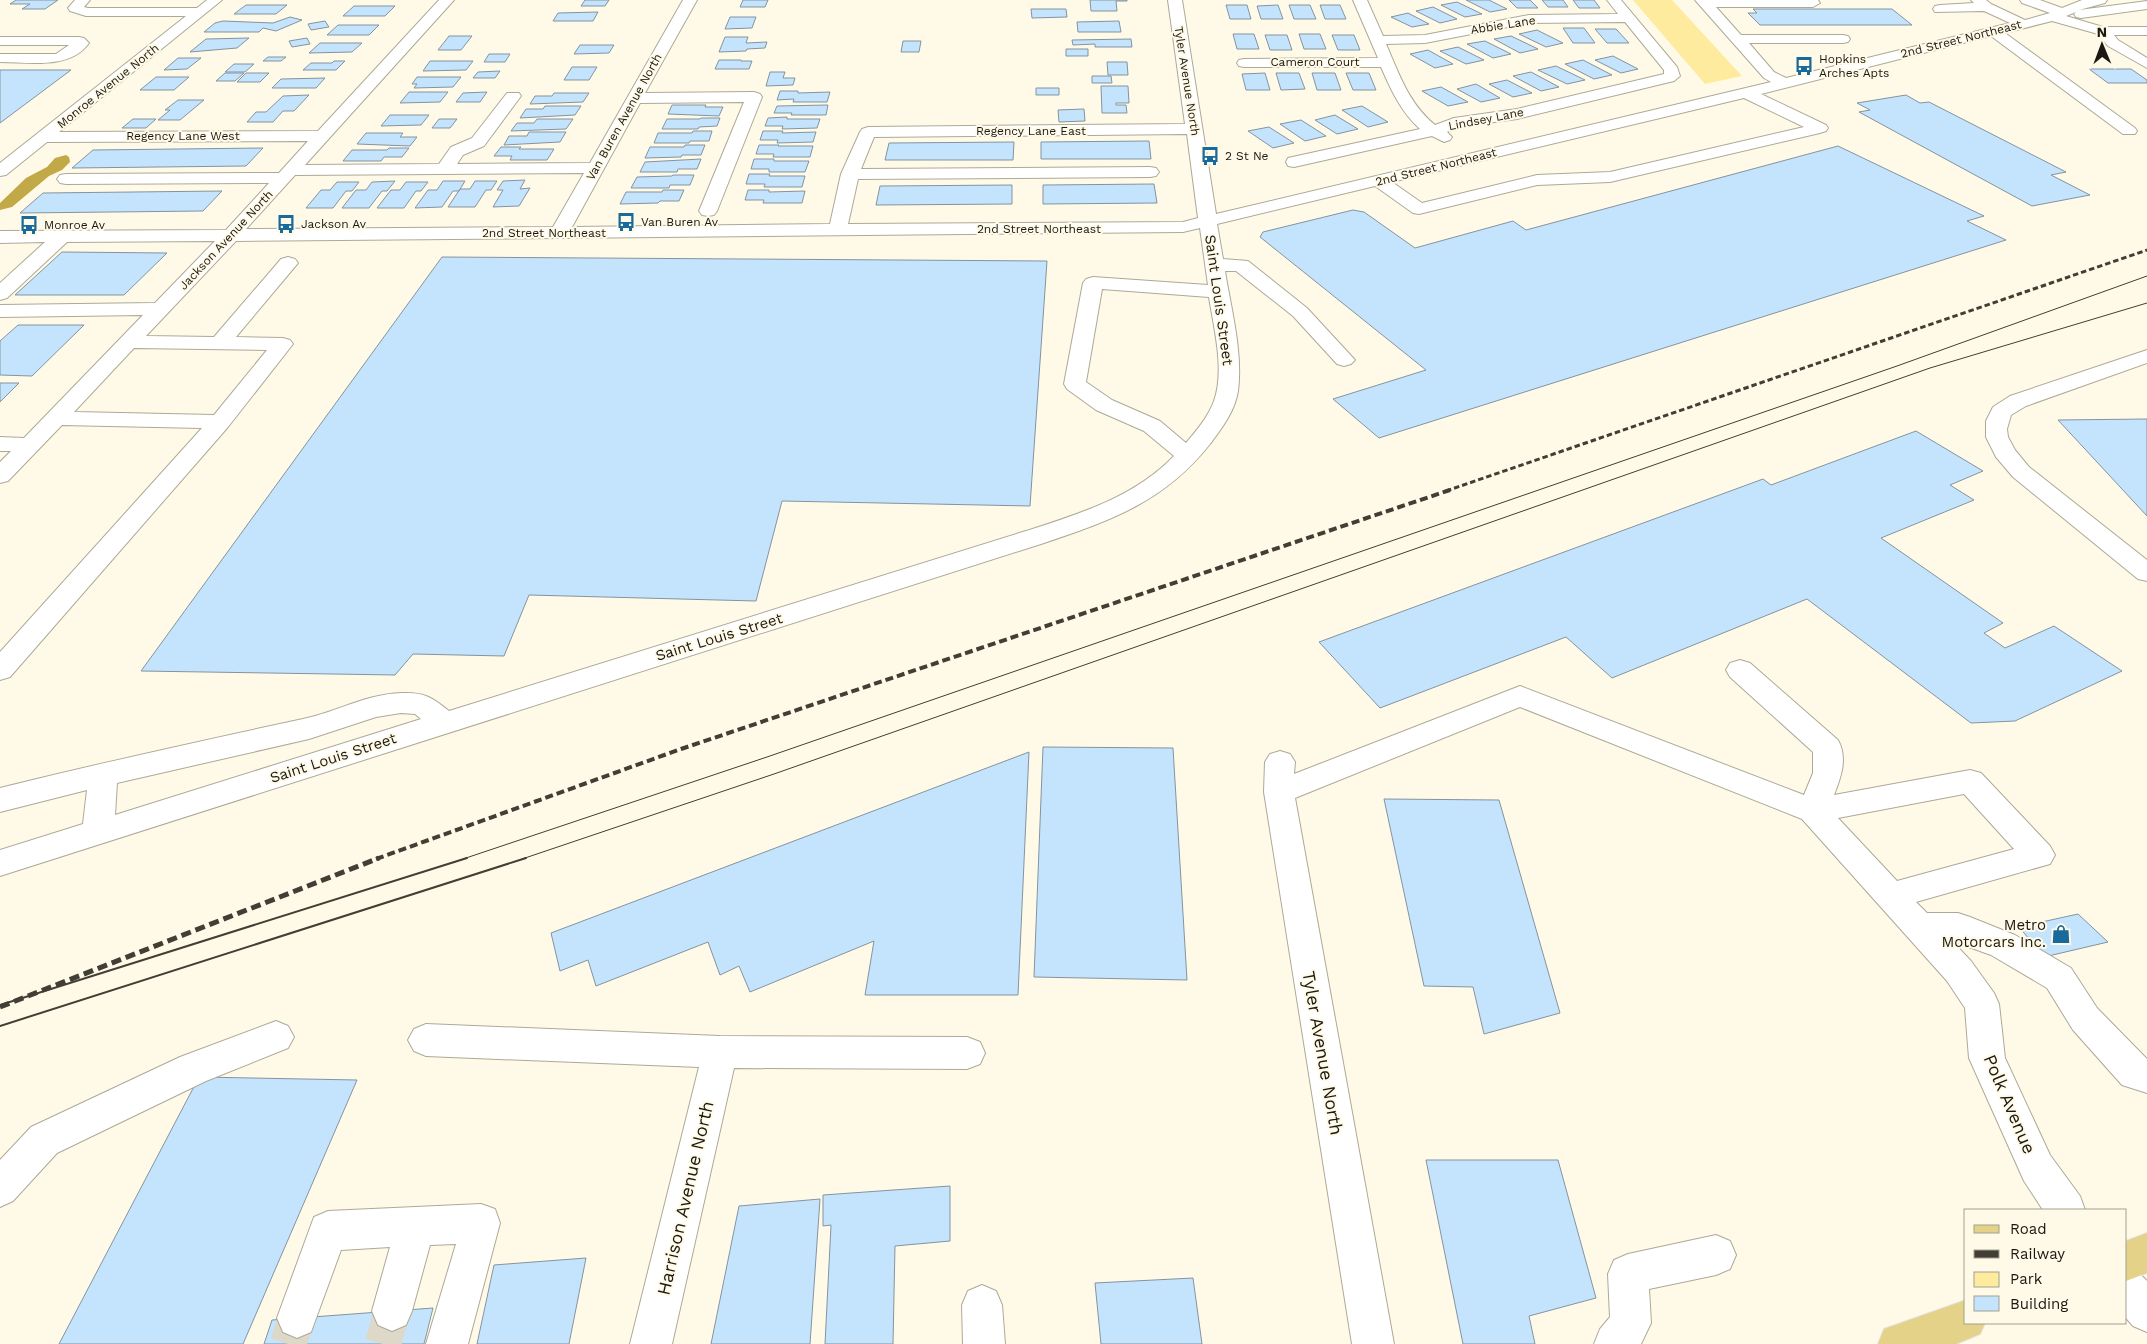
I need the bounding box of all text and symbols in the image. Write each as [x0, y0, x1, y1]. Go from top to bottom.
street label: Abbie Lane [1470, 13, 1537, 37]
street label: 2nd Street Northeast [1899, 17, 2023, 61]
north arrow [2077, 20, 2127, 70]
text: N [2096, 24, 2107, 40]
street label: Tyler Avenue North [1171, 25, 1203, 137]
street label: Monroe Avenue North [54, 41, 162, 131]
street label: Van Buren Avenue North [583, 51, 665, 183]
place label: Hopkins Arches Apts [1819, 52, 1889, 80]
street label: Cameron Court [1270, 55, 1360, 69]
bus stop icon: Hopkins Arches Apts [1793, 55, 1815, 77]
street label: Lindsey Lane [1447, 105, 1525, 133]
street label: Regency Lane East [976, 124, 1086, 138]
street label: Regency Lane West [126, 129, 240, 143]
bus stop icon: 2 St Ne [1199, 145, 1221, 167]
street label: 2nd Street Northeast [1374, 145, 1498, 189]
place label: 2 St Ne [1225, 149, 1269, 163]
street label: Jackson Avenue North [176, 187, 276, 293]
bus stop icon: Van Buren Av [615, 211, 637, 233]
bus stop icon: Jackson Av [275, 213, 297, 235]
bus stop icon: Monroe Av [18, 214, 40, 236]
place label: Van Buren Av [641, 215, 719, 229]
place label: Jackson Av [301, 217, 367, 231]
place label: Monroe Av [44, 218, 106, 232]
street label: 2nd Street Northeast [977, 222, 1101, 236]
street label: 2nd Street Northeast [482, 226, 606, 240]
street label: Saint Louis Street [1201, 234, 1237, 367]
street label: Saint Louis Street [653, 609, 785, 665]
street label: Saint Louis Street [268, 729, 399, 787]
place label: Metro Motorcars Inc. [1942, 916, 2046, 951]
shop icon: Metro Motorcars Inc. [2050, 923, 2072, 945]
street label: Tyler Avenue North [1298, 969, 1348, 1137]
street label: Polk Avenue [1980, 1051, 2040, 1157]
street label: Harrison Avenue North [652, 1099, 718, 1297]
legend [1964, 1209, 2127, 1324]
text: Road [2010, 1220, 2047, 1238]
text: Railway [2010, 1245, 2065, 1263]
text: Park [2010, 1270, 2043, 1288]
text: Building [2010, 1295, 2068, 1313]

